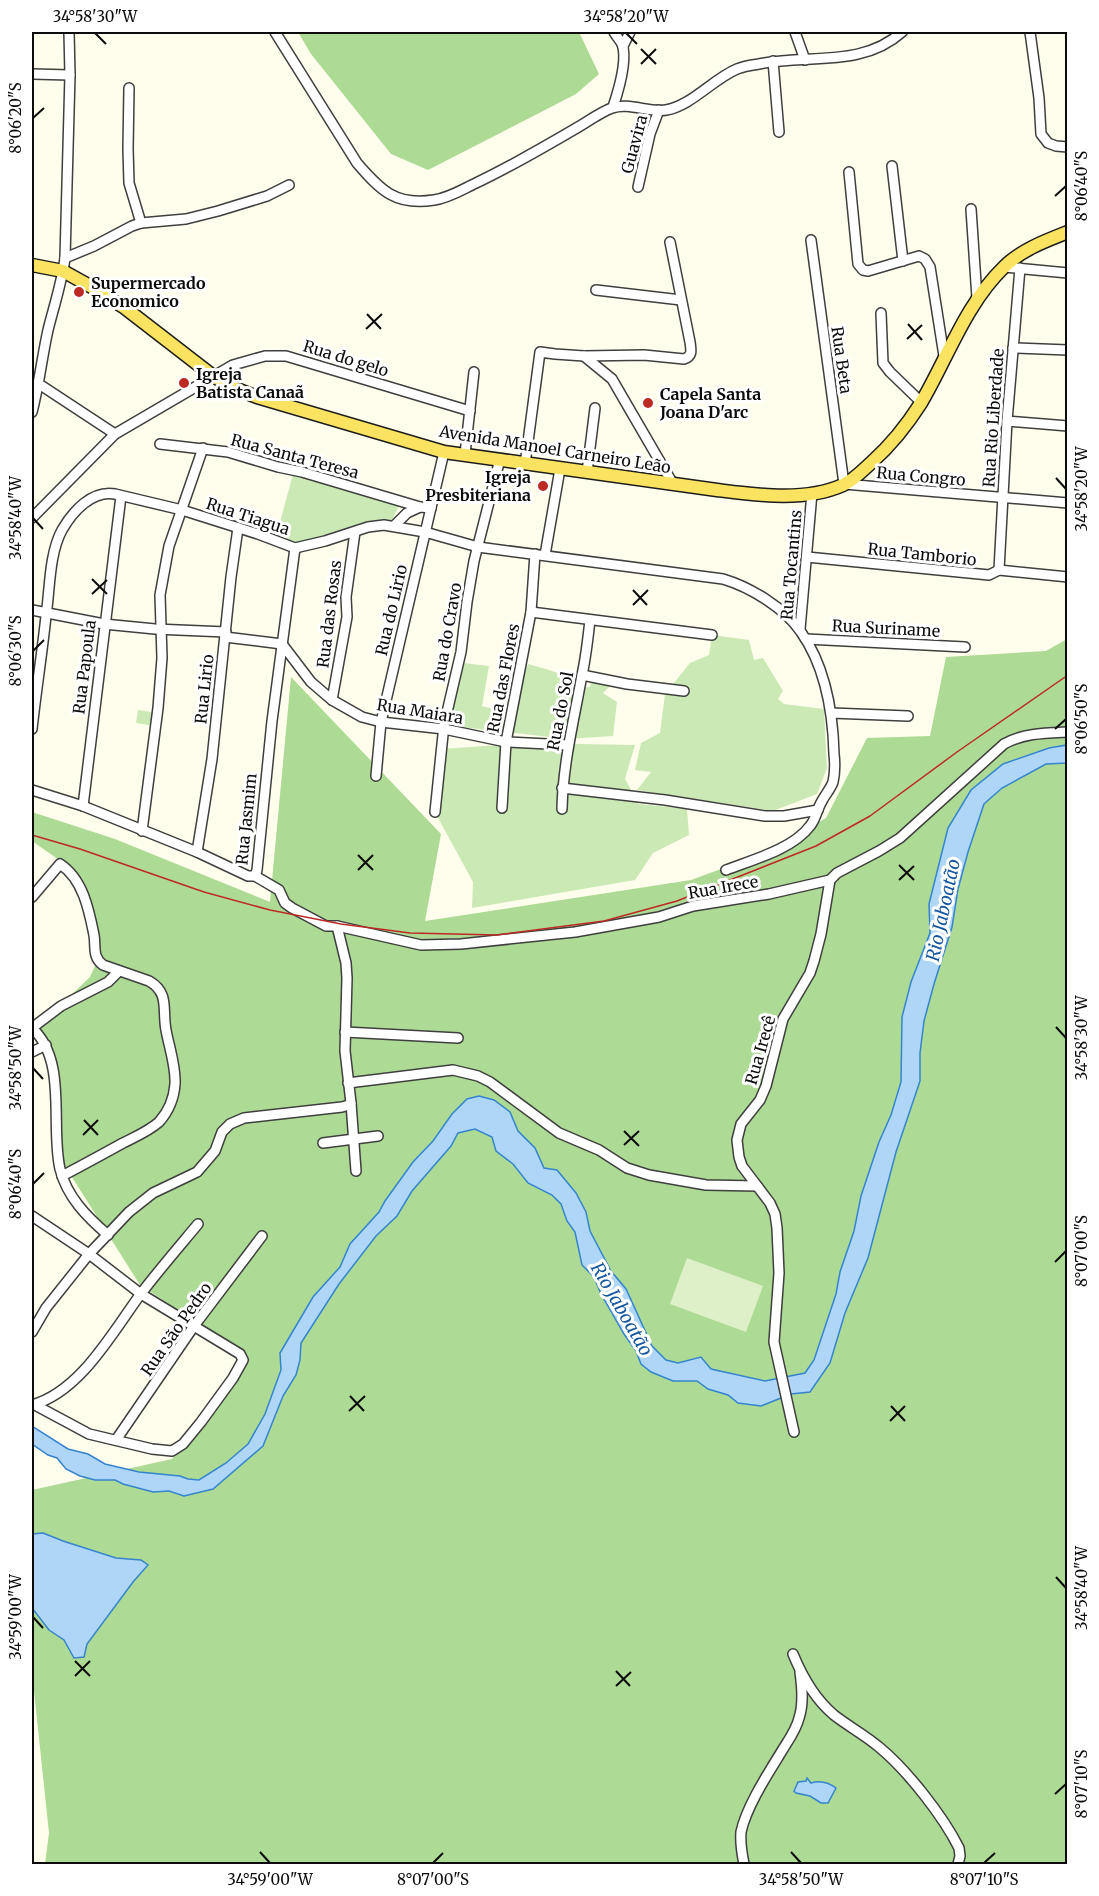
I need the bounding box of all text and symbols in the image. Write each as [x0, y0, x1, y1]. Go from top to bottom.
text: 34°58'30"W [53, 7, 138, 26]
text: 34°58'20"W [584, 7, 669, 26]
text: 8°06'20"S [6, 82, 25, 154]
street label: Guavira [617, 112, 652, 176]
text: 8°06'40"S [1072, 151, 1091, 221]
place label: Supermercado Economico [91, 273, 206, 311]
marker: Supermercado Economico [72, 285, 86, 299]
street label: Rua Beta [827, 325, 857, 395]
street label: Rua do gelo [301, 336, 391, 380]
street label: Rua Rio Liberdade [978, 348, 1008, 488]
place label: Igreja Batista Canaã [196, 364, 304, 402]
marker: Igreja Batista Canaã [177, 376, 191, 390]
place label: Capela Santa Joana D'arc [659, 384, 761, 422]
marker: Capela Santa Joana D'arc [641, 396, 655, 410]
street label: Avenida Manoel Carneiro Leão [437, 421, 672, 477]
street label: Rua Santa Teresa [229, 429, 362, 483]
text: 34°58'20"W [1072, 446, 1091, 531]
street label: Rua Congro [876, 462, 966, 490]
place label: Igreja Presbiteriana [425, 467, 531, 505]
text: 34°58'40"W [6, 475, 25, 560]
marker: Igreja Presbiteriana [536, 479, 550, 493]
street label: Rua Tiagua [204, 493, 293, 539]
street label: Rua Tocantins [776, 509, 806, 621]
street label: Rua Tamborio [867, 538, 977, 570]
street label: Rua das Rosas [312, 559, 346, 669]
street label: Rua do Lirio [371, 563, 411, 657]
street label: Rua do Cravo [428, 581, 466, 683]
text: 8°06'30"S [6, 615, 25, 687]
street label: Rua Suriname [831, 615, 941, 641]
street label: Rua Papoula [68, 618, 100, 715]
street label: Rua das Flores [483, 622, 523, 734]
street label: Rua Lirio [190, 653, 218, 725]
street label: Rua do Sol [543, 670, 577, 752]
text: 8°06'50"S [1072, 683, 1091, 754]
street label: Rua Maiara [375, 694, 465, 728]
street label: Rua Jasmim [231, 772, 261, 866]
water label: Rio Jaboatão [921, 857, 965, 963]
street label: Rua Irece [686, 871, 760, 903]
text: 34°58'30"W [1072, 995, 1091, 1080]
street label: Rua Irecê [741, 1013, 779, 1087]
text: 34°58'50"W [6, 1025, 25, 1110]
text: 8°06'40"S [6, 1149, 25, 1219]
text: 8°07'00"S [1072, 1215, 1091, 1287]
water label: Rio Jaboatão [586, 1258, 658, 1360]
street label: Rua São Pedro [136, 1279, 216, 1379]
text: 34°58'40"W [1072, 1545, 1091, 1630]
text: 34°59'00"W [6, 1573, 25, 1660]
text: 8°07'10"S [1072, 1750, 1091, 1818]
text: 34°59'00"W [227, 1870, 314, 1889]
text: 8°07'00"S [397, 1870, 469, 1889]
text: 34°58'50"W [759, 1870, 844, 1889]
text: 8°07'10"S [950, 1870, 1018, 1889]

